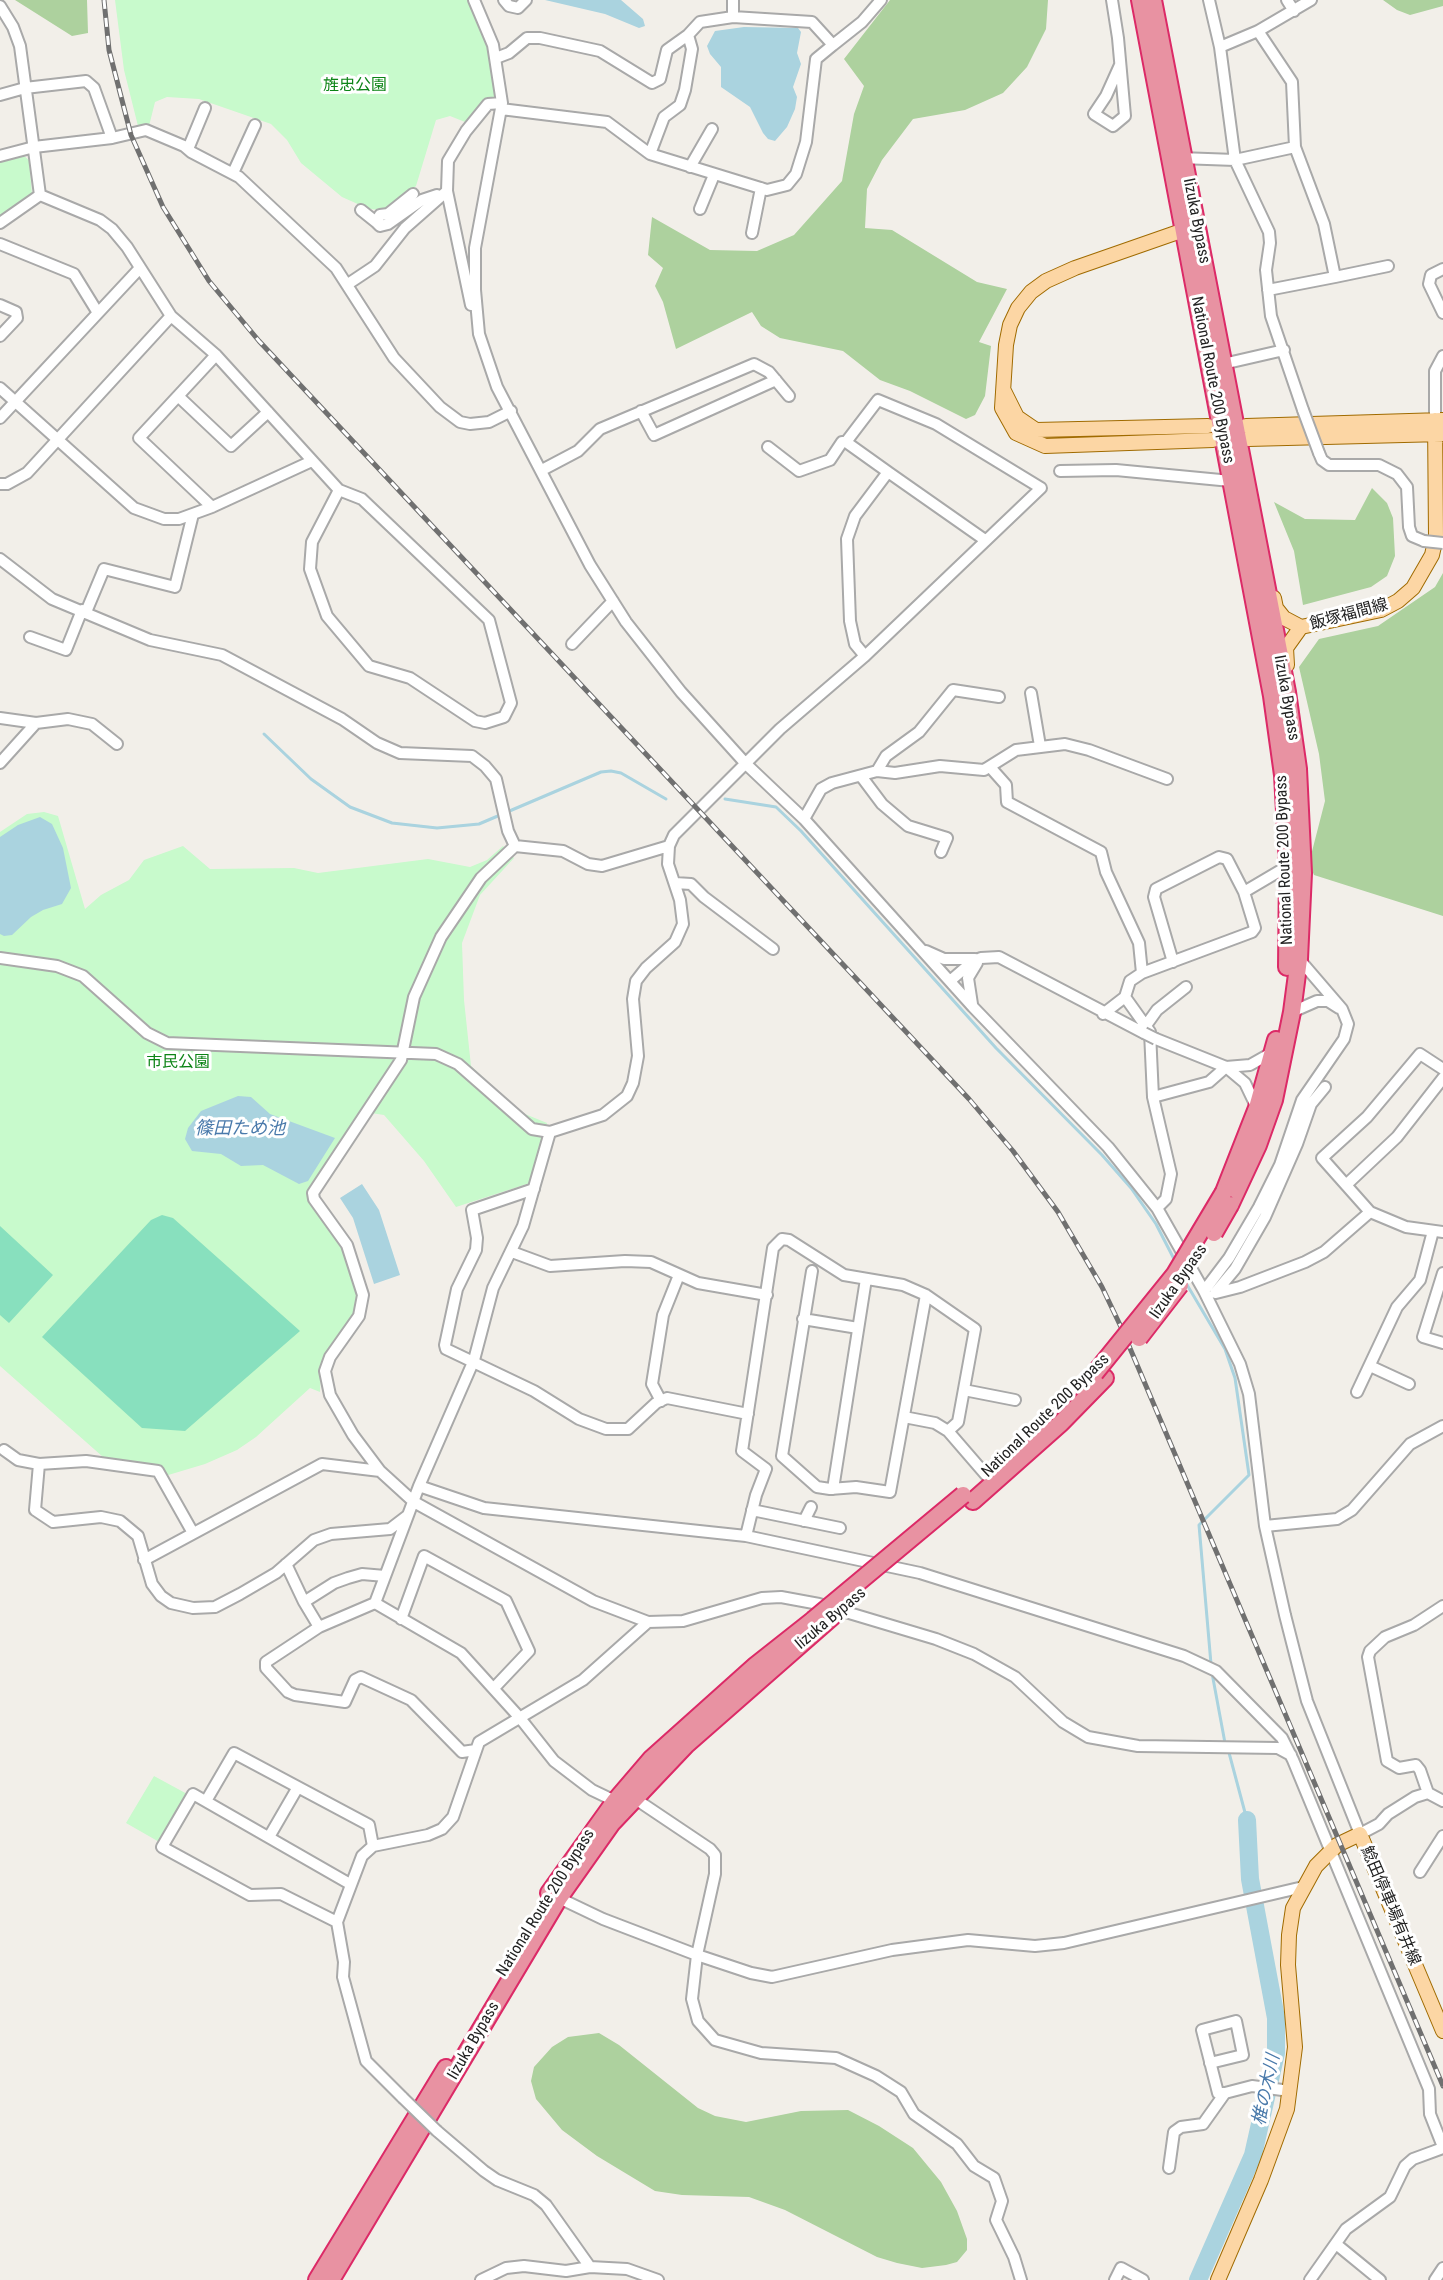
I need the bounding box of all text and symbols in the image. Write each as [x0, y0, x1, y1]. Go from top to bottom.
park label: 旌忠公園 [323, 76, 387, 96]
street label: Iizuka Bypass [1178, 177, 1214, 265]
street label: National Route 200 Bypass [1186, 295, 1238, 465]
street label: 飯塚福間線 [1308, 595, 1390, 635]
street label: Iizuka Bypass [1269, 654, 1303, 742]
street label: National Route 200 Bypass [1272, 775, 1298, 945]
park label: 市民公園 [146, 1053, 210, 1073]
water label: 篠田ため池 [195, 1118, 285, 1140]
street label: Iizuka Bypass [1146, 1241, 1212, 1323]
street label: National Route 200 Bypass [978, 1350, 1114, 1482]
street label: Iizuka Bypass [792, 1584, 870, 1654]
street label: National Route 200 Bypass [493, 1826, 599, 1980]
street label: 鯰田停車場有井線 [1356, 1843, 1424, 1969]
street label: Iizuka Bypass [444, 1999, 504, 2083]
water label: 椎の木川 [1249, 2053, 1285, 2127]

